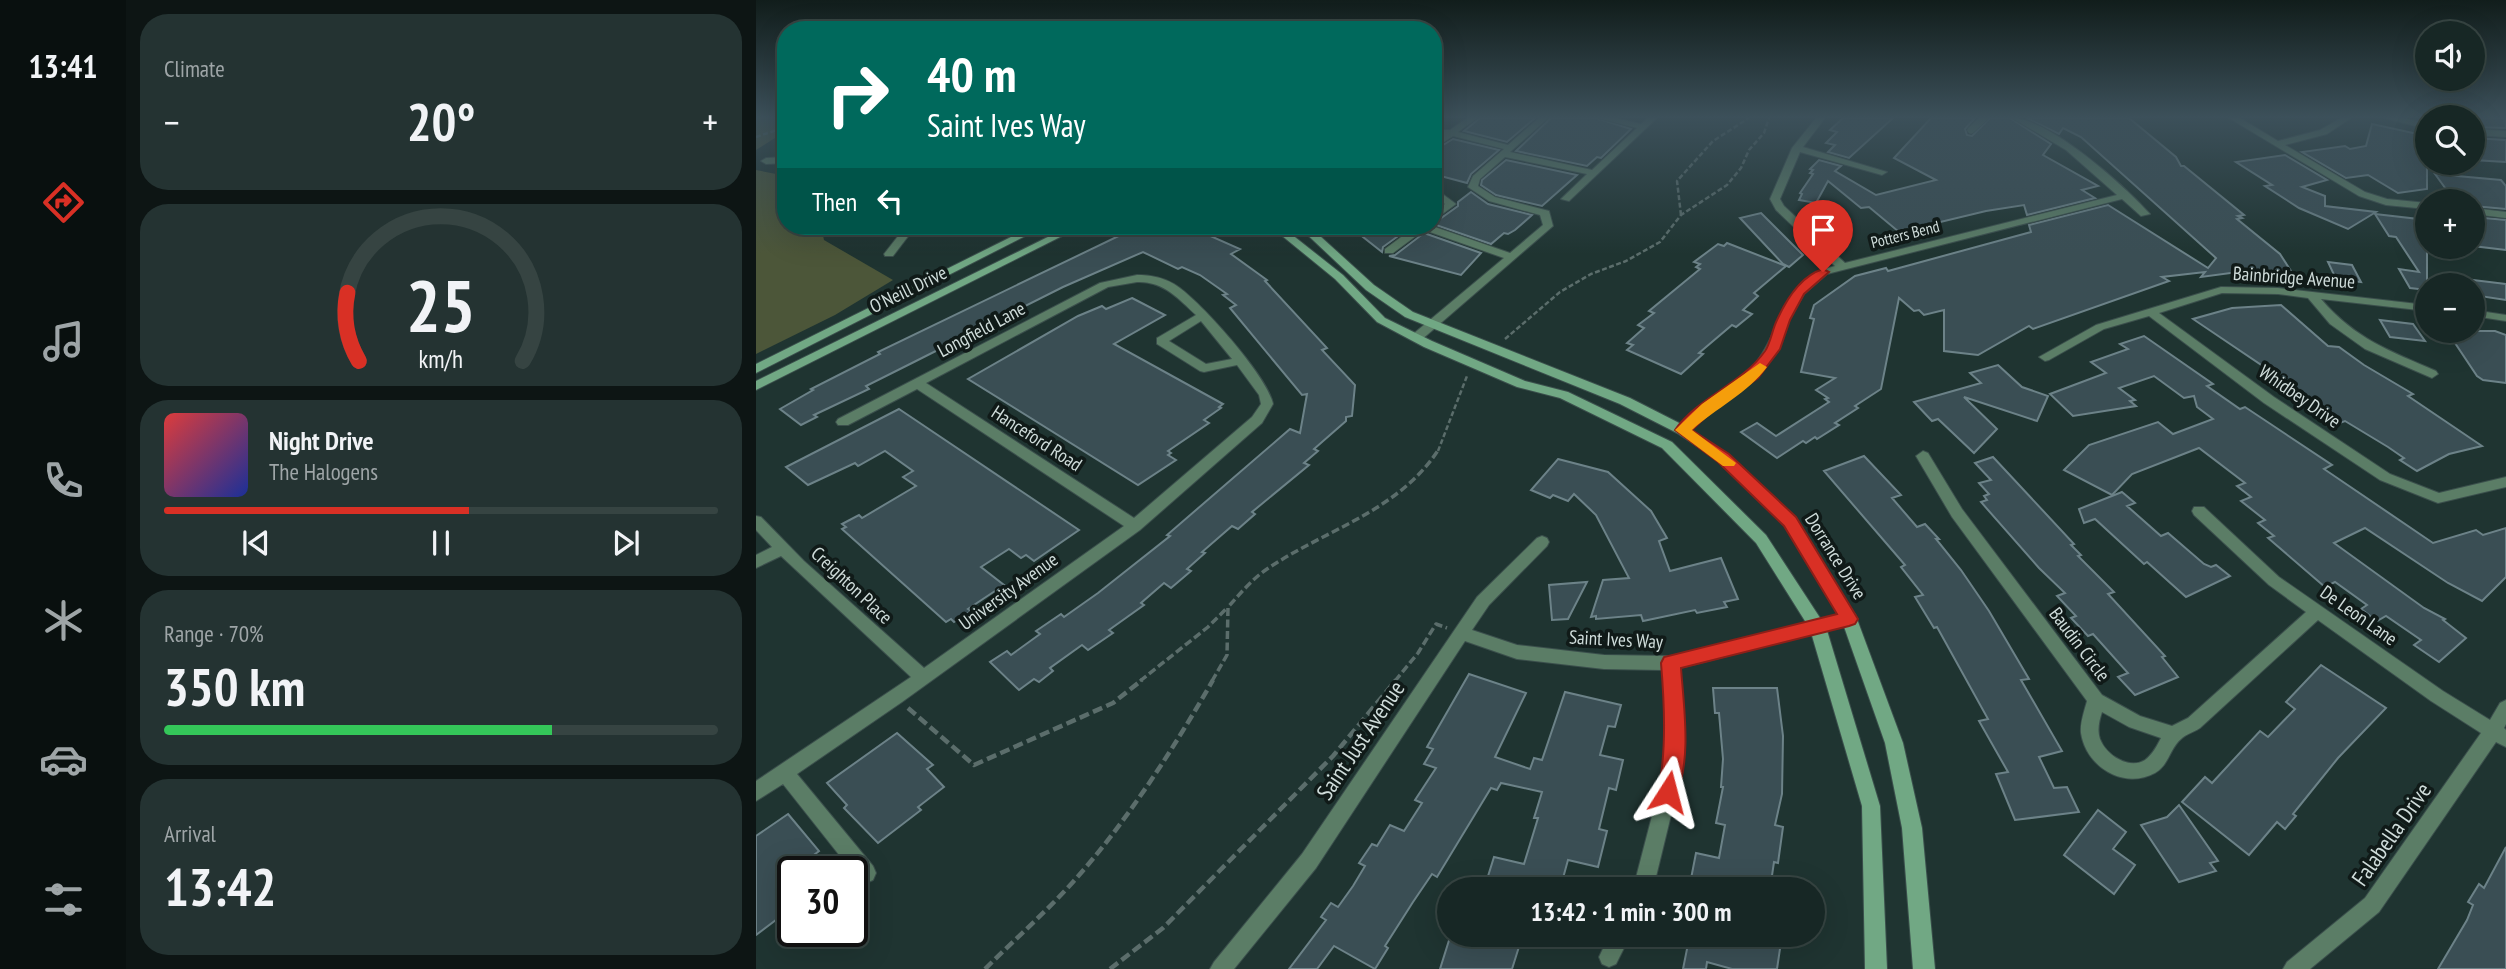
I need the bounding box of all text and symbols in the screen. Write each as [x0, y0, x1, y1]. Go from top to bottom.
map controls [2415, 21, 2485, 343]
button: sound [2415, 21, 2485, 91]
text: 40 m [927, 42, 1016, 106]
text: 13:41 [28, 45, 98, 87]
icon: right [812, 49, 903, 140]
text: Climate [164, 54, 225, 83]
text: 20° [407, 88, 475, 155]
text: − [164, 97, 180, 146]
text: + [702, 97, 718, 146]
text: Saint Ives Way [927, 104, 1086, 146]
button: search [2415, 105, 2485, 175]
icon: directions [39, 178, 88, 227]
icon: left [871, 182, 909, 220]
text: Then [812, 185, 857, 218]
button: + [2415, 189, 2485, 259]
pin [1793, 200, 1853, 272]
icon: arrive [1804, 211, 1842, 249]
street label: Potters Bend [1869, 216, 1942, 252]
text: 25 [406, 257, 476, 351]
street label: O'Neill Drive [866, 260, 951, 318]
street label: Bainbridge Avenue [2232, 261, 2356, 293]
button: − [2415, 273, 2485, 343]
street label: Longfield Lane [933, 296, 1029, 362]
icon: music [39, 317, 88, 366]
text: km/h [419, 343, 463, 375]
street label: Whidbey Drive [2254, 359, 2346, 433]
street label: Hanceford Road [987, 400, 1087, 476]
text: Night Drive [269, 424, 374, 457]
icon: phone [39, 456, 88, 505]
text: The Halogens [269, 457, 378, 486]
street label: Dorrance Drive [1800, 508, 1872, 604]
icon: previous [237, 524, 275, 562]
icon: pause [422, 524, 460, 562]
icon: next [607, 524, 645, 562]
street label: Creighton Place [806, 541, 898, 629]
street label: University Avenue [954, 547, 1062, 635]
street label: De Leon Lane [2316, 580, 2402, 650]
icon: climate [39, 596, 88, 645]
street label: Baudin Circle [2044, 602, 2116, 686]
text: Range · 70% [164, 619, 264, 648]
street label: Saint Ives Way [1568, 625, 1664, 653]
text: 350 km [164, 653, 305, 720]
street label: Saint Just Avenue [1310, 675, 1410, 805]
icon: car [39, 735, 88, 784]
position arrow [1631, 755, 1705, 829]
street label: Falabella Drive [2345, 777, 2437, 891]
text: Arrival [164, 819, 216, 848]
text: 13:42 [164, 853, 276, 920]
speed limit sign: 30 [777, 856, 868, 947]
icon: filters [39, 875, 88, 924]
text: 13:42 · 1 min · 300 m [1531, 895, 1731, 928]

